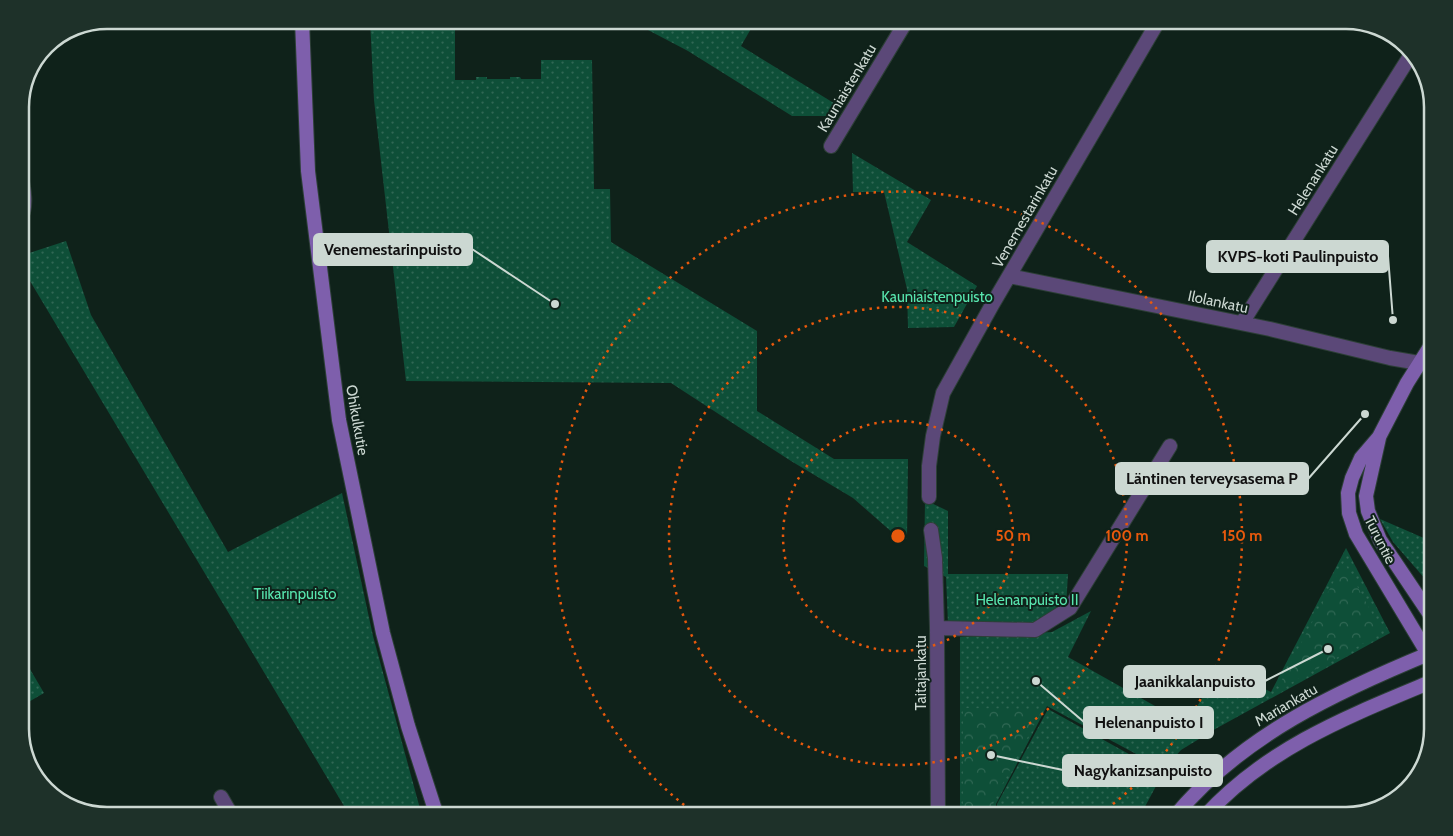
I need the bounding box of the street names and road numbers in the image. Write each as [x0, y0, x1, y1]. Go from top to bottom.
street label: Kauniaistenkatu [814, 41, 880, 135]
street label: Helenankatu [1284, 141, 1342, 219]
street label: Venemestarinkatu [989, 163, 1061, 271]
street label: Ilolankatu [1186, 287, 1250, 317]
street label: Ohikulkutie [342, 383, 372, 457]
street label: Turuntie [1360, 513, 1400, 567]
street label: Taitajankatu [912, 635, 930, 711]
street label: Mariankatu [1251, 680, 1321, 730]

